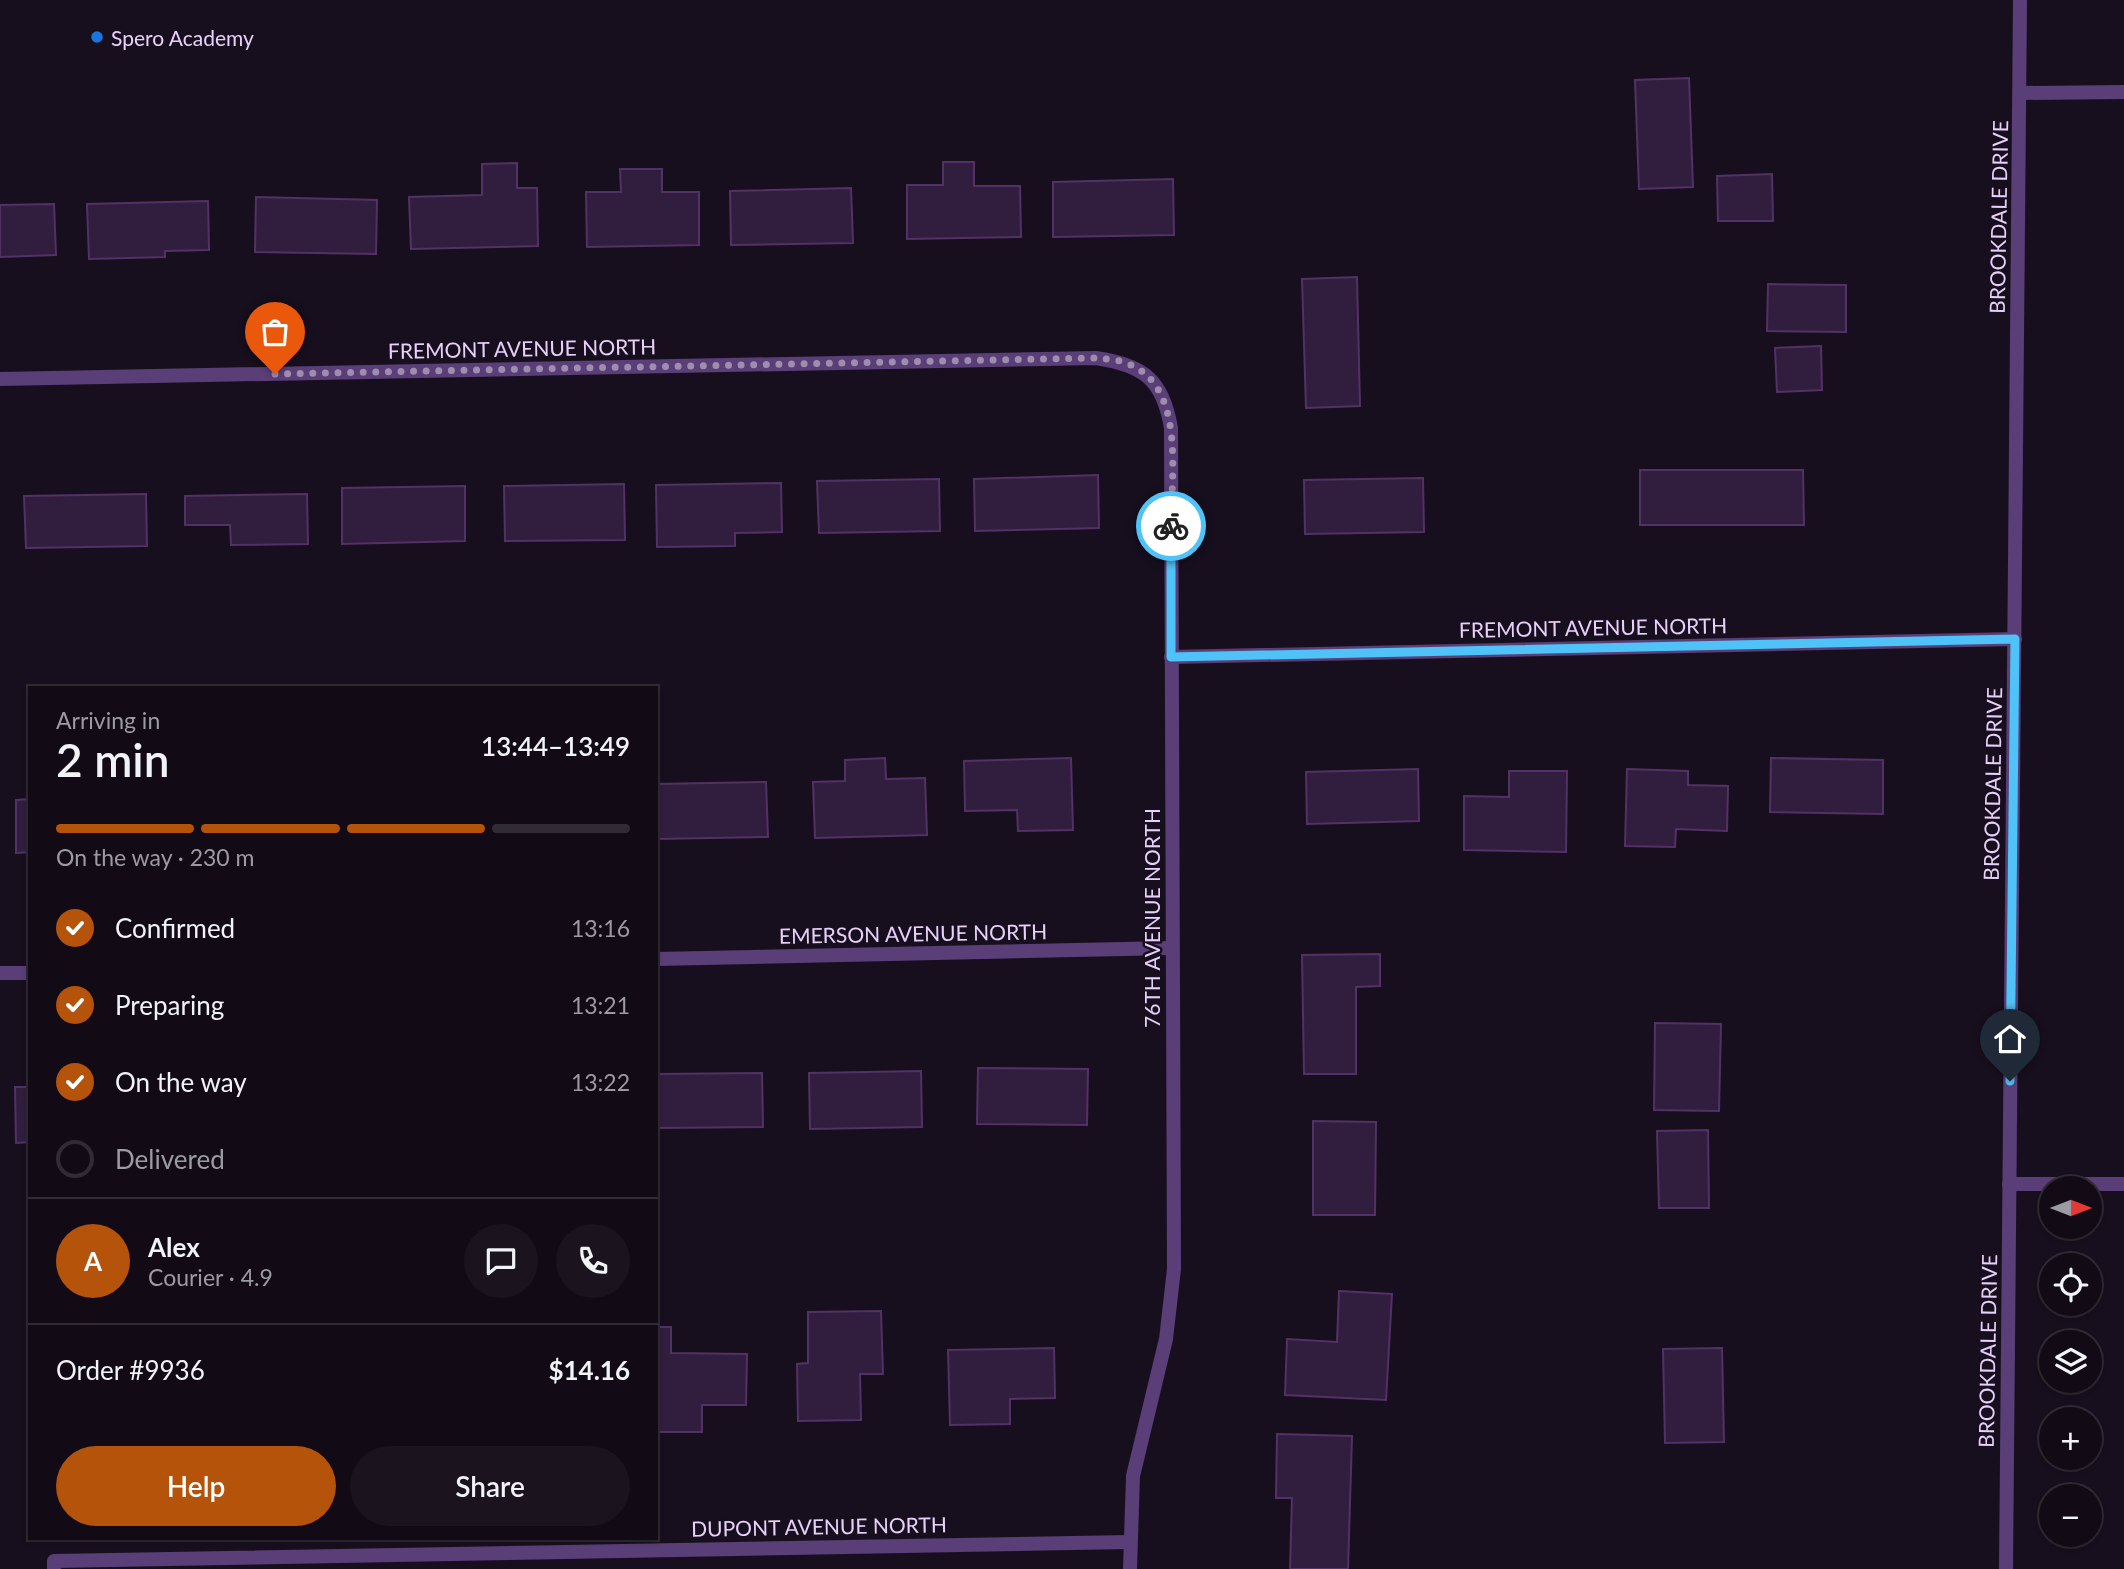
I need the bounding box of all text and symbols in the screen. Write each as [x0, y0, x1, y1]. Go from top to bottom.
place label: Spero Academy [111, 25, 254, 50]
marker: Spero Academy [89, 29, 105, 45]
street label: BROOKDALE DRIVE [1984, 120, 2012, 314]
pin [245, 302, 305, 374]
icon: bag [256, 313, 294, 351]
street label: FREMONT AVENUE NORTH [388, 333, 656, 363]
courier [1136, 491, 1206, 561]
icon: bike [1152, 507, 1190, 545]
street label: FREMONT AVENUE NORTH [1459, 612, 1727, 642]
street label: BROOKDALE DRIVE [1978, 687, 2006, 881]
text: Arriving in [56, 706, 160, 734]
text: 13:44–13:49 [481, 730, 630, 762]
text: 2 min [56, 732, 170, 787]
street label: 76TH AVENUE NORTH [1139, 808, 1164, 1028]
text: On the way · 230 m [56, 843, 255, 871]
icon: check [56, 909, 94, 947]
text: Confirmed [115, 912, 235, 944]
text: 13:16 [571, 914, 630, 942]
street label: EMERSON AVENUE NORTH [779, 918, 1047, 948]
icon: check [56, 986, 94, 1024]
text: Preparing [115, 989, 224, 1021]
text: 13:21 [571, 991, 630, 1019]
pin [1980, 1009, 2040, 1081]
icon: home [1991, 1020, 2029, 1058]
icon: check [56, 1063, 94, 1101]
text: On the way [115, 1066, 247, 1098]
text: 13:22 [571, 1068, 630, 1096]
text: Delivered [115, 1143, 225, 1175]
north arrow [2039, 1176, 2102, 1239]
map controls [2039, 1176, 2102, 1547]
button: chat [464, 1224, 538, 1298]
button: phone [556, 1224, 630, 1298]
text: Alex [148, 1231, 200, 1263]
text: A [84, 1245, 102, 1277]
button: locate [2039, 1253, 2102, 1316]
street label: BROOKDALE DRIVE [1973, 1254, 2001, 1448]
text: Courier · 4.9 [148, 1263, 273, 1291]
button: layers [2039, 1330, 2102, 1393]
text: Order #9936 [56, 1354, 205, 1386]
text: $14.16 [548, 1354, 630, 1386]
button: + [2039, 1407, 2102, 1470]
button: Help [56, 1446, 336, 1526]
button: Share [350, 1446, 630, 1526]
button: − [2039, 1484, 2102, 1547]
street label: DUPONT AVENUE NORTH [691, 1511, 947, 1541]

